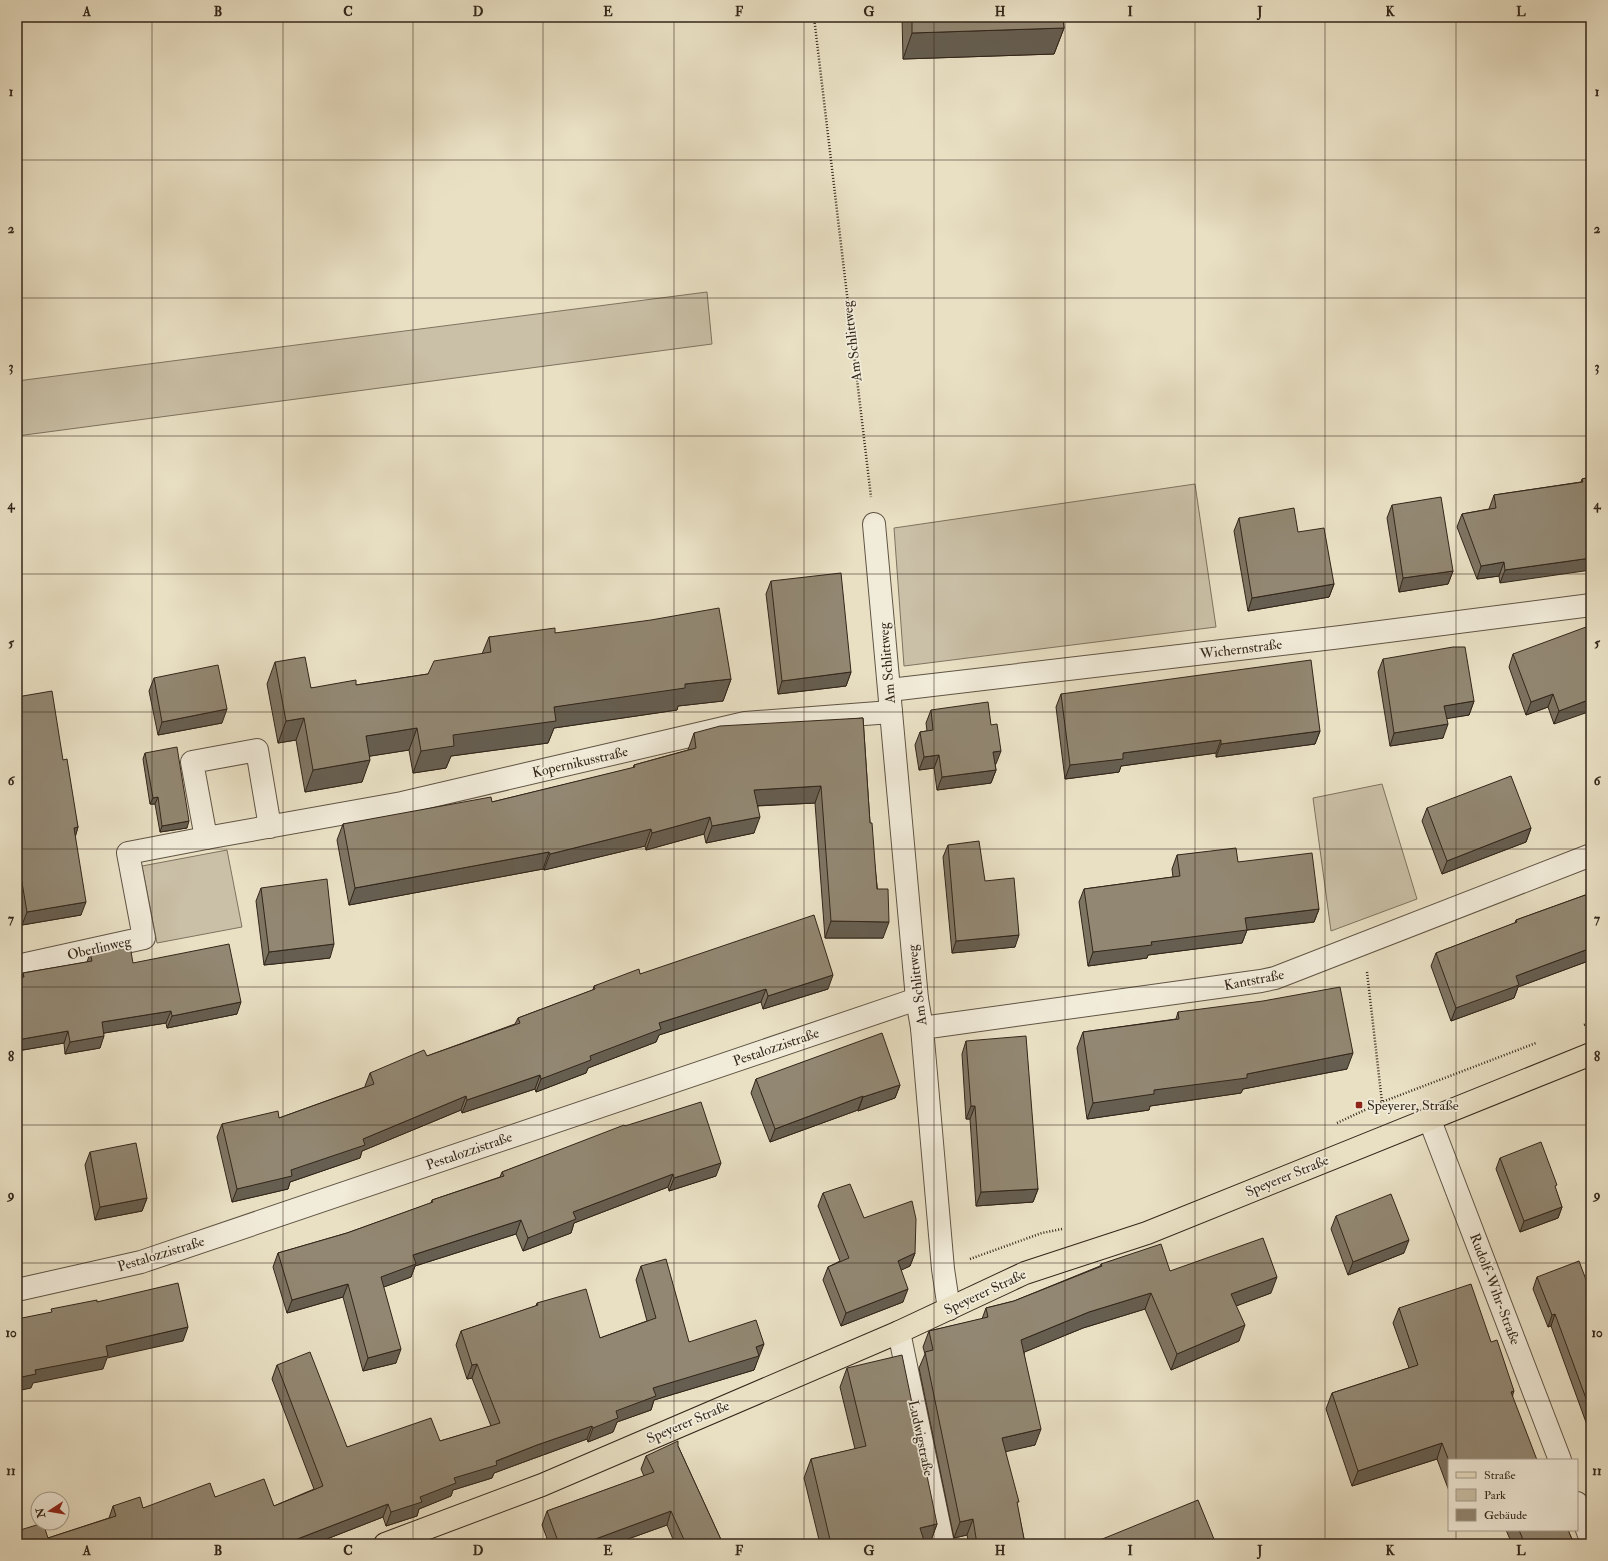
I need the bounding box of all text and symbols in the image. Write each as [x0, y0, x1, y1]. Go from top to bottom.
text: A [82, 4, 92, 20]
text: B [214, 4, 222, 20]
text: C [343, 4, 353, 20]
text: D [473, 4, 484, 20]
text: E [603, 4, 613, 20]
text: F [735, 4, 744, 20]
text: G [864, 4, 875, 20]
text: H [995, 4, 1006, 20]
text: I [1127, 4, 1133, 20]
text: J [1256, 4, 1263, 21]
text: K [1385, 4, 1395, 20]
text: L [1516, 4, 1526, 20]
text: 1 [9, 84, 14, 100]
text: 1 [1595, 84, 1600, 100]
text: 2 [8, 221, 15, 237]
text: 2 [1594, 221, 1601, 237]
street label: Am Schlittweg [838, 299, 865, 383]
text: 3 [9, 359, 14, 375]
text: 3 [1595, 359, 1600, 375]
text: 4 [6, 497, 15, 513]
text: 4 [1592, 497, 1601, 513]
street label: Am Schlittweg [875, 621, 899, 705]
text: 5 [8, 635, 14, 651]
street label: Wichernstraße [1198, 635, 1283, 663]
text: 5 [1594, 635, 1600, 651]
street label: Kopernikusstraße [530, 743, 630, 782]
text: 6 [8, 773, 16, 789]
text: 6 [1594, 773, 1602, 789]
text: 7 [8, 911, 15, 927]
text: 7 [1594, 911, 1601, 927]
street label: Oberlinweg [65, 932, 134, 964]
street label: Am Schlittweg [903, 943, 930, 1027]
street label: Kantstraße [1222, 966, 1286, 994]
street label: Pestalozzistraße [731, 1024, 821, 1070]
text: 8 [8, 1049, 14, 1065]
text: 8 [1594, 1049, 1600, 1065]
place label: Speyerer, Straße [1367, 1097, 1459, 1115]
marker: Speyerer, Straße [1354, 1100, 1364, 1110]
street label: Pestalozzistraße [424, 1128, 514, 1174]
street label: Speyerer Straße [1243, 1151, 1332, 1201]
text: 9 [6, 1187, 15, 1203]
text: 9 [1592, 1187, 1601, 1203]
street label: Rudolf-Wihr-Straße [1466, 1231, 1524, 1347]
street label: Pestalozzistraße [115, 1233, 207, 1275]
street label: Speyerer Straße [941, 1266, 1029, 1319]
text: 10 [5, 1325, 17, 1341]
text: 10 [1591, 1325, 1603, 1341]
street label: Speyerer Straße [644, 1397, 733, 1448]
street label: Ludwigstraße [905, 1398, 937, 1478]
legend [1448, 1459, 1578, 1531]
text: 11 [6, 1463, 16, 1479]
text: 11 [1592, 1463, 1602, 1479]
text: Straße [1484, 1468, 1515, 1483]
text: Park [1484, 1488, 1506, 1503]
north arrow [30, 1491, 70, 1531]
text: N [33, 1506, 48, 1520]
text: Gebäude [1484, 1508, 1527, 1523]
text: A [82, 1543, 92, 1559]
text: B [214, 1543, 222, 1559]
text: C [343, 1543, 353, 1559]
text: D [473, 1543, 484, 1559]
text: E [603, 1543, 613, 1559]
text: F [735, 1543, 744, 1559]
text: G [864, 1543, 875, 1559]
text: H [995, 1543, 1006, 1559]
text: I [1127, 1543, 1133, 1559]
text: J [1256, 1543, 1263, 1560]
text: K [1385, 1543, 1395, 1559]
text: L [1516, 1543, 1526, 1559]

